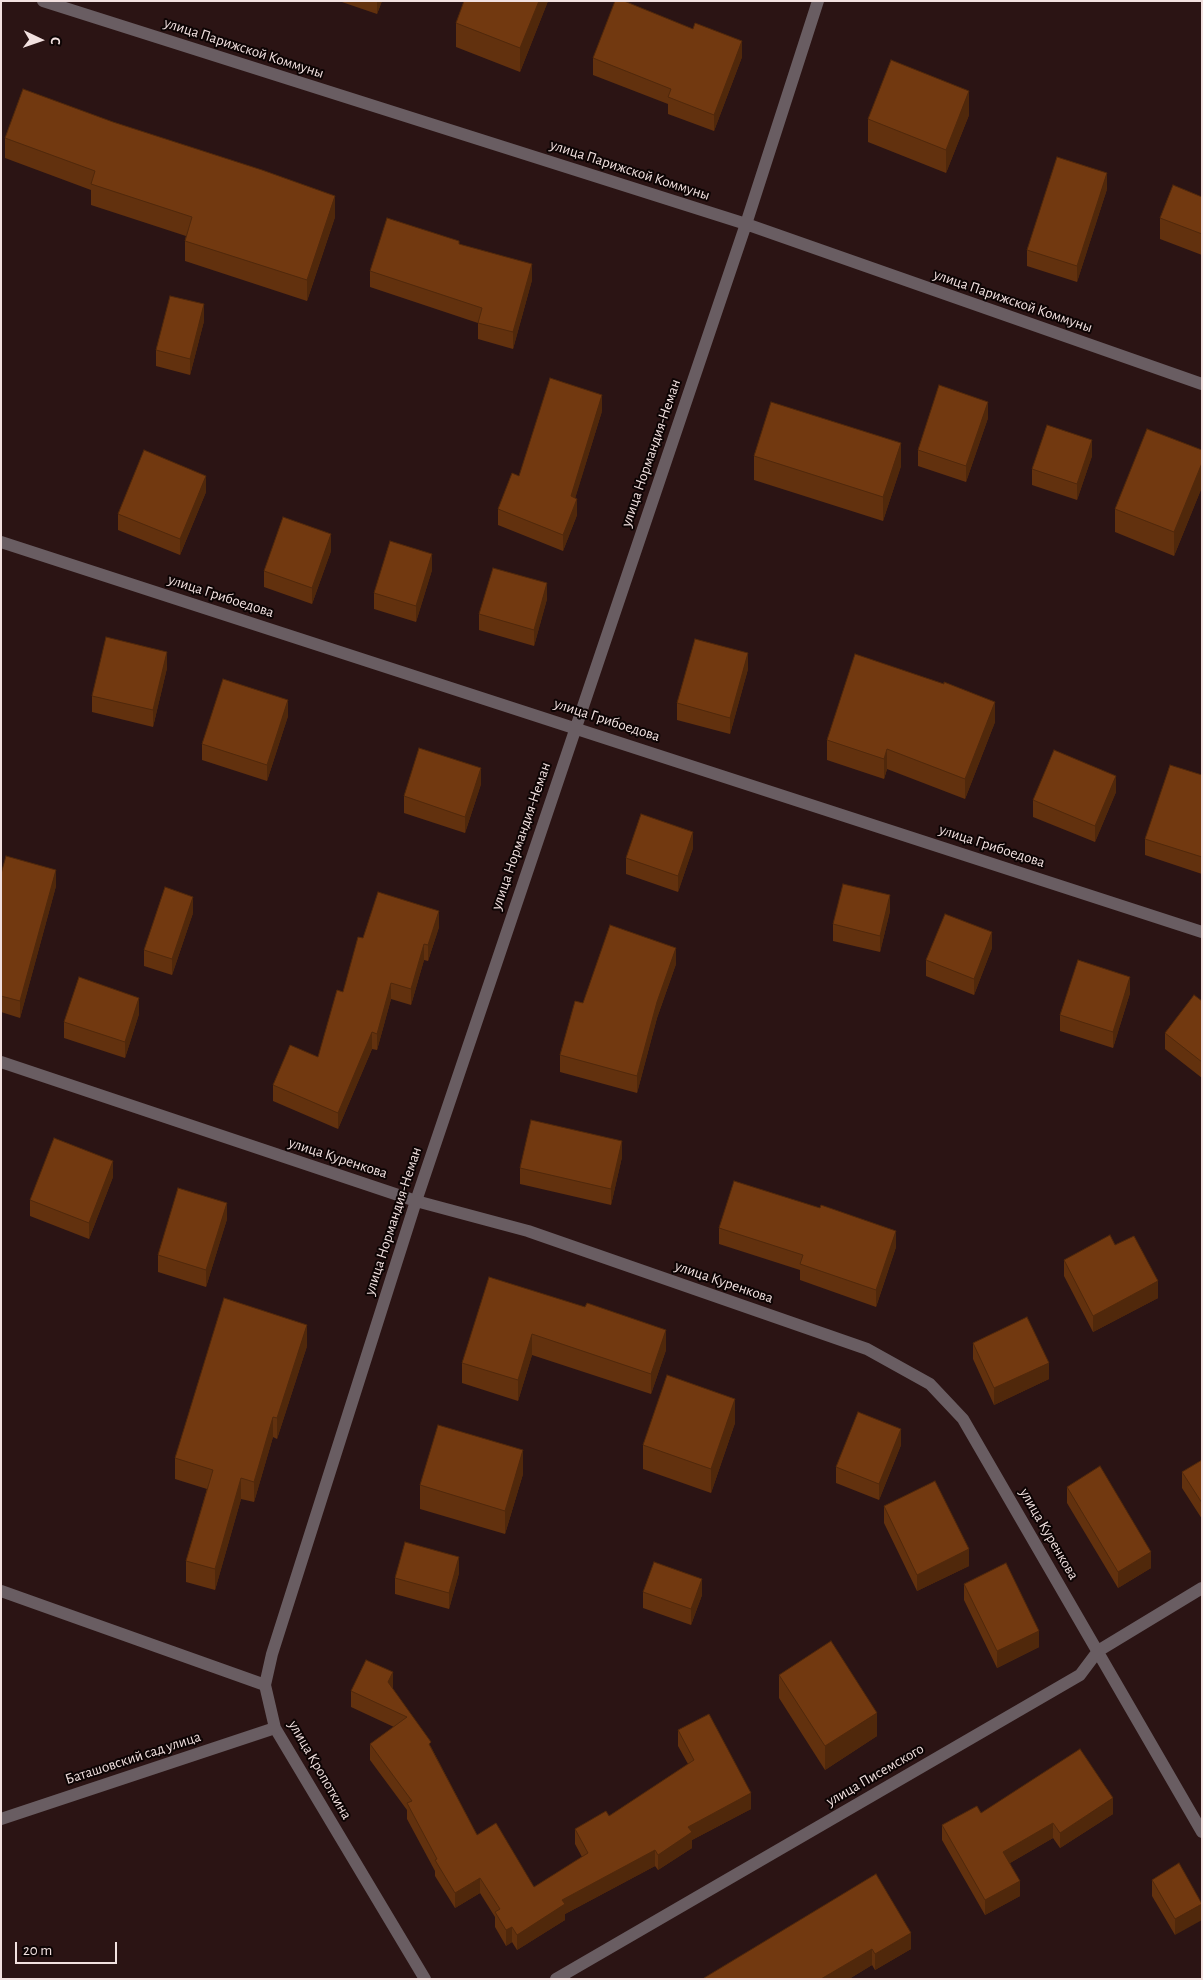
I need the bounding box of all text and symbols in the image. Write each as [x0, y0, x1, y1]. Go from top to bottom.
street label: улица Парижской Коммуны [162, 14, 326, 82]
north arrow [15, 15, 65, 65]
text: С [48, 37, 62, 45]
street label: улица Парижской Коммуны [548, 136, 712, 204]
street label: улица Парижской Коммуны [931, 265, 1095, 337]
street label: улица Нормандия-Неман [617, 377, 685, 529]
street label: улица Грибоедова [166, 570, 276, 622]
street label: улица Грибоедова [552, 694, 662, 746]
street label: улица Нормандия-Неман [487, 760, 555, 912]
street label: улица Грибоедова [937, 820, 1047, 872]
street label: улица Куренкова [286, 1134, 390, 1182]
street label: улица Нормандия-Неман [361, 1145, 425, 1297]
street label: улица Куренкова [672, 1257, 776, 1307]
street label: улица Куренкова [1015, 1485, 1083, 1583]
street label: улица Кропоткина [284, 1717, 356, 1823]
street label: Баташовский сад улица [63, 1728, 203, 1788]
street label: улица Писемского [823, 1740, 927, 1810]
scale bar [18, 1932, 120, 1964]
text: 20 m [23, 1943, 52, 1958]

